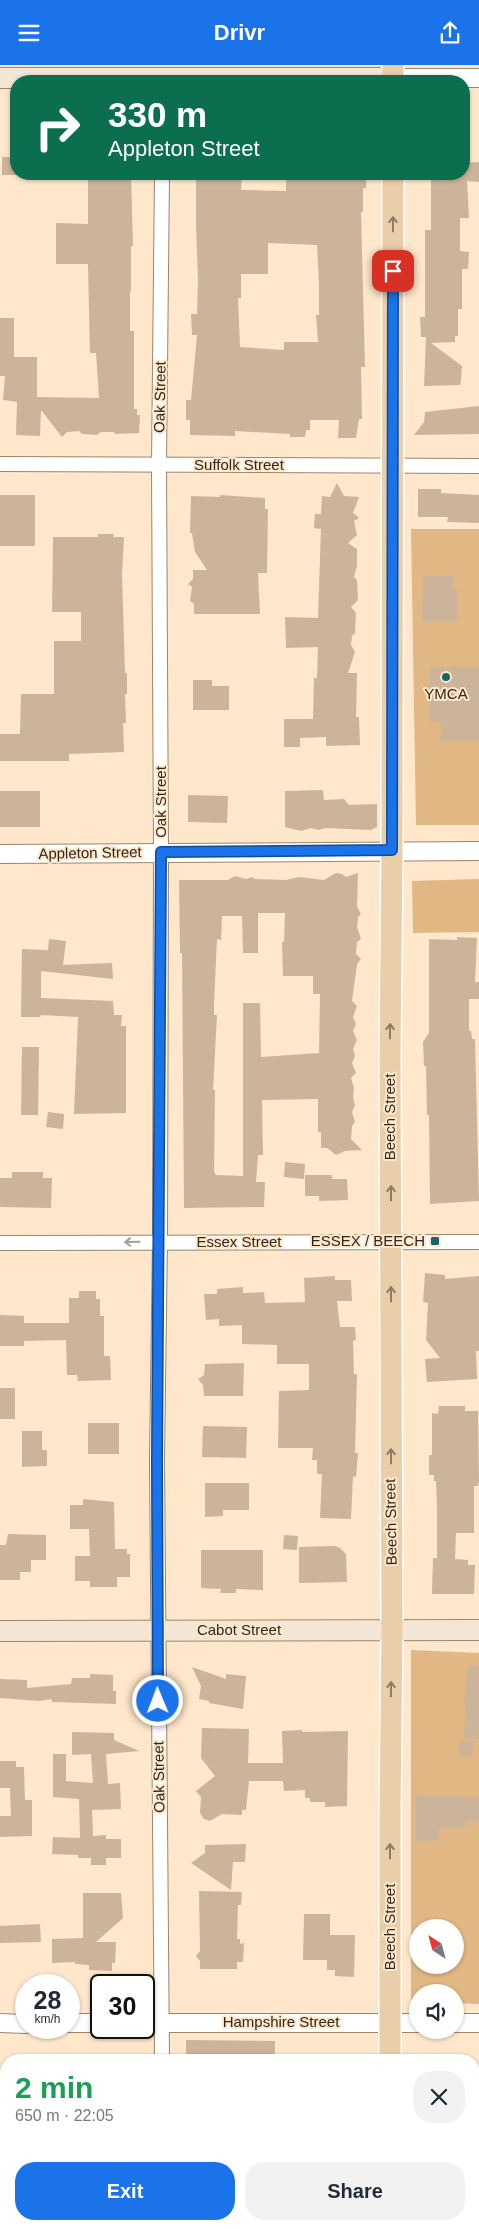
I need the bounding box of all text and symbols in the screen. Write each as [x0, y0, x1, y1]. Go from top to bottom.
icon: menu [15, 19, 43, 47]
icon: share [436, 19, 464, 47]
text: Drivr [214, 20, 265, 45]
icon: right [25, 95, 90, 160]
text: 330 m [108, 95, 207, 134]
text: Appleton Street [108, 136, 260, 161]
one-way arrow [388, 216, 398, 232]
pin [372, 250, 414, 292]
icon: arrive [379, 257, 407, 285]
street label: Oak Street [150, 360, 169, 433]
street label: Suffolk Street [194, 456, 285, 473]
marker: YMCA [440, 671, 452, 683]
place label: YMCA [424, 685, 468, 702]
street label: Oak Street [152, 765, 169, 838]
street label: Appleton Street [38, 843, 143, 862]
one-way arrow [385, 1023, 395, 1039]
street label: Beech Street [381, 1073, 398, 1160]
one-way arrow [386, 1185, 395, 1201]
place label: ESSEX / BEECH [311, 1232, 425, 1249]
street label: Essex Street [196, 1233, 282, 1250]
marker: ESSEX / BEECH [429, 1235, 441, 1247]
one-way arrow [124, 1237, 140, 1247]
one-way arrow [386, 1286, 396, 1302]
one-way arrow [386, 1449, 396, 1465]
street label: Beech Street [381, 1478, 400, 1566]
street label: Cabot Street [197, 1621, 282, 1638]
position arrow [131, 1674, 183, 1726]
one-way arrow [387, 1681, 396, 1697]
street label: Oak Street [149, 1740, 168, 1813]
one-way arrow [385, 1844, 395, 1860]
street label: Beech Street [381, 1883, 398, 1970]
north arrow [409, 1919, 464, 1974]
map controls [409, 1919, 464, 2039]
speed limit sign: 30 [90, 1974, 155, 2039]
button: sound [409, 1984, 464, 2039]
text: 28 [34, 1986, 61, 2014]
text: km/h [34, 2012, 61, 2026]
street label: Hampshire Street [223, 2013, 340, 2030]
text: 2 min [15, 2071, 93, 2104]
button: close [413, 2071, 465, 2123]
text: 650 m · 22:05 [15, 2107, 114, 2124]
button: Exit [15, 2162, 235, 2220]
button: Share [245, 2162, 465, 2220]

